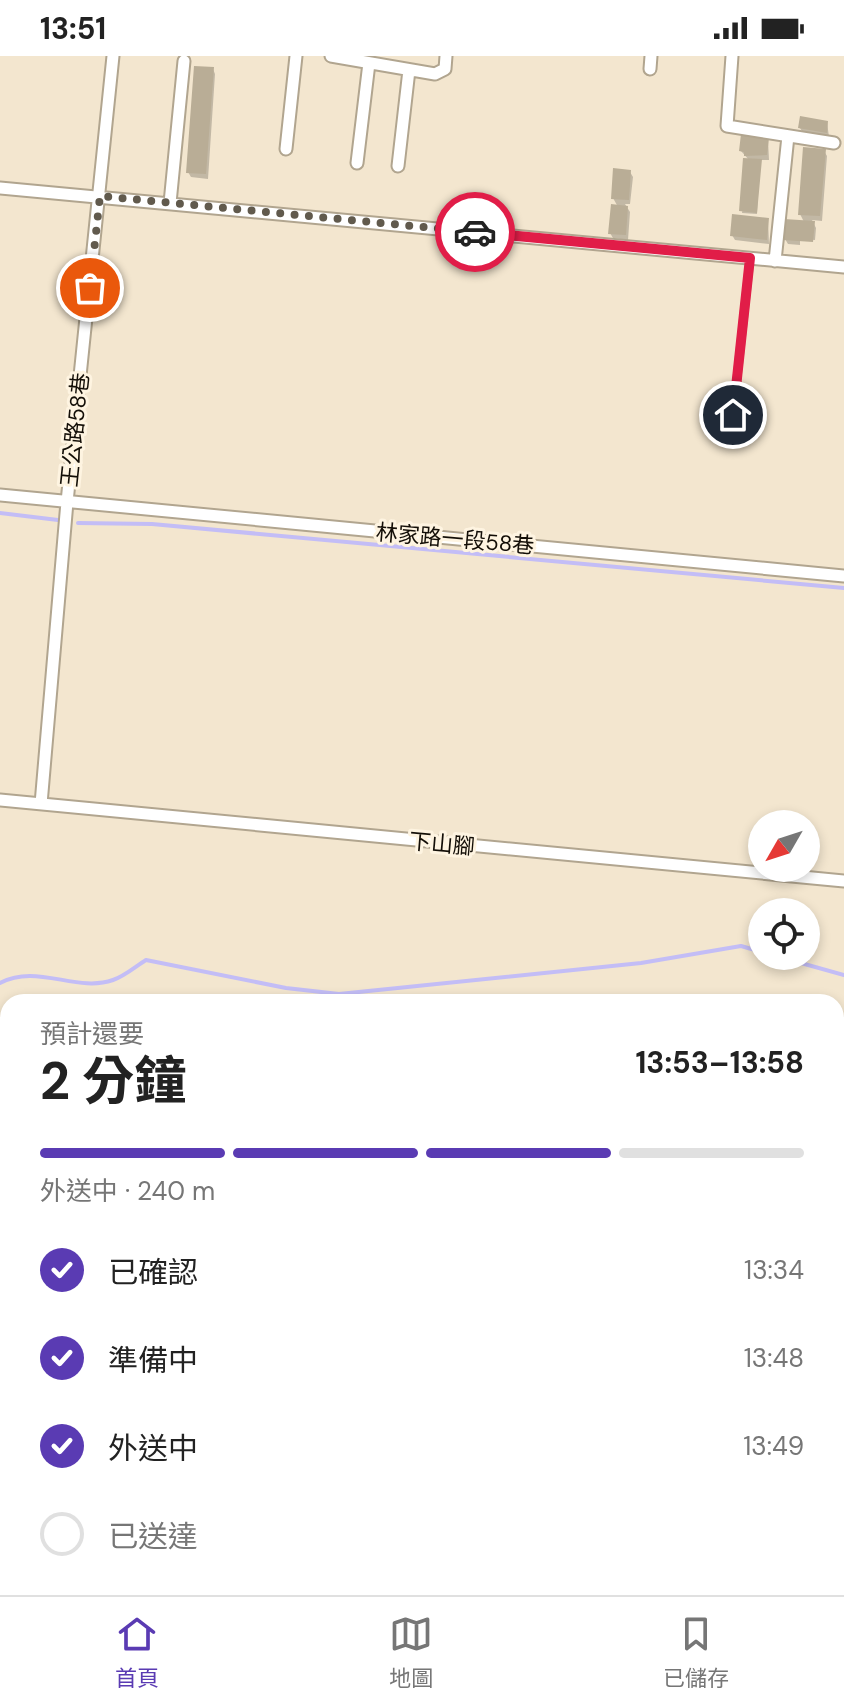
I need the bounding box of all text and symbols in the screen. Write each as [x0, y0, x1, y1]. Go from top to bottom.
text: 13:51 [40, 9, 106, 48]
courier [435, 192, 515, 272]
icon: car [453, 210, 497, 254]
pin [56, 254, 124, 322]
icon: bag [68, 266, 112, 310]
street label: 王公路58巷 [55, 371, 95, 489]
pin [699, 381, 767, 449]
icon: home [711, 393, 755, 437]
street label: 林家路一段58巷 [375, 518, 535, 560]
north arrow [748, 810, 820, 882]
map controls [748, 810, 820, 970]
street label: 下山腳 [408, 827, 476, 861]
button: locate [748, 898, 820, 970]
text: 預計還要 [40, 1017, 144, 1051]
text: 13:53–13:58 [635, 1043, 804, 1082]
text: 2 分鐘 [40, 1047, 186, 1115]
text: 外送中 · 240 m [40, 1174, 215, 1208]
icon: check [40, 1248, 84, 1292]
text: 已確認 [108, 1253, 198, 1292]
text: 13:34 [744, 1253, 804, 1287]
icon: check [40, 1336, 84, 1380]
text: 準備中 [108, 1341, 198, 1380]
text: 13:48 [744, 1341, 804, 1375]
icon: check [40, 1424, 84, 1468]
text: 外送中 [108, 1429, 198, 1468]
text: 13:49 [743, 1429, 804, 1463]
text: 已送達 [108, 1517, 198, 1556]
tab: 首頁 [115, 1612, 159, 1693]
tab: 地圖 [389, 1612, 433, 1693]
tab: 已儲存 [663, 1612, 729, 1693]

